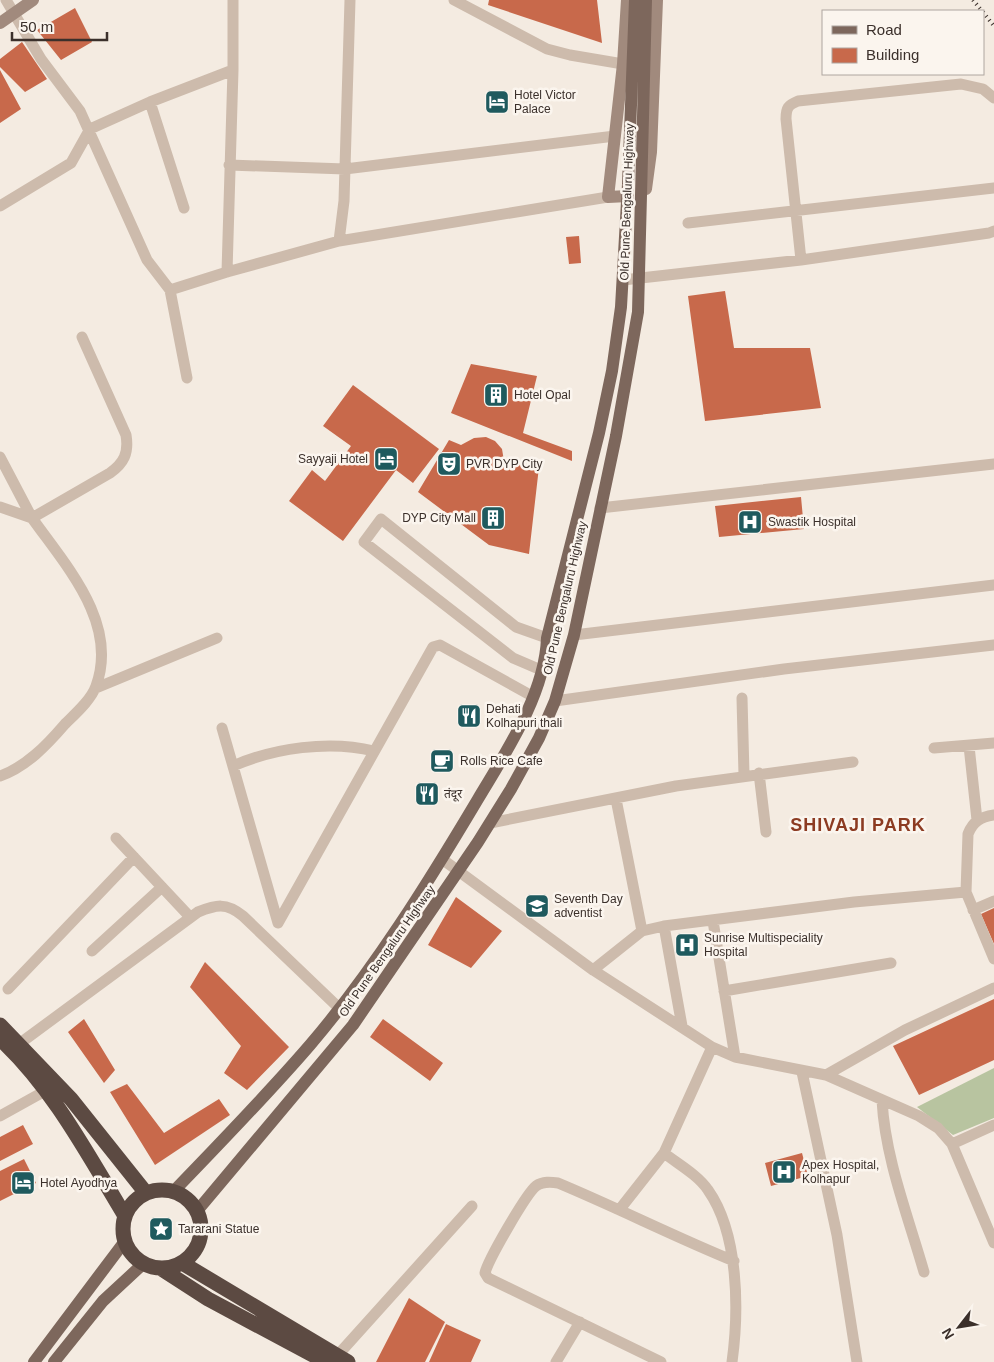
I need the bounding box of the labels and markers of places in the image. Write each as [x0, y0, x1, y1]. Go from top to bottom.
place label: Hotel Victor Palace [514, 88, 576, 116]
hotel icon: Hotel Victor Palace [484, 89, 510, 115]
building icon: Hotel Opal [483, 382, 509, 408]
place label: Hotel Opal [514, 388, 571, 402]
hotel icon: Sayyaji Hotel [373, 446, 399, 472]
theatre icon: PVR DYP City [436, 451, 462, 477]
place label: Sayyaji Hotel [298, 452, 368, 466]
place label: PVR DYP City [466, 457, 542, 471]
building icon: DYP City Mall [480, 505, 506, 531]
hospital icon: Swastik Hospital [737, 509, 763, 535]
place label: DYP City Mall [402, 511, 476, 525]
place label: Swastik Hospital [768, 515, 856, 529]
place label: Dehati Kolhapuri thali [486, 702, 562, 730]
restaurant icon: Dehati Kolhapuri thali [456, 703, 482, 729]
cafe icon: Rolls Rice Cafe [429, 748, 455, 774]
place label: Rolls Rice Cafe [460, 754, 543, 768]
restaurant icon: तंदूर [414, 781, 440, 807]
place label: तंदूर [444, 787, 463, 802]
place label: Seventh Day adventist [554, 892, 623, 920]
school or university icon: Seventh Day adventist [524, 893, 550, 919]
place label: Sunrise Multispeciality Hospital [704, 931, 823, 959]
hospital icon: Sunrise Multispeciality Hospital [674, 932, 700, 958]
place label: Apex Hospital, Kolhapur [802, 1158, 879, 1186]
hospital icon: Apex Hospital, Kolhapur [771, 1159, 797, 1185]
hotel icon: Hotel Ayodhya [10, 1170, 36, 1196]
place label: Hotel Ayodhya [40, 1176, 117, 1190]
place icon: Tararani Statue [148, 1216, 174, 1242]
place label: Tararani Statue [178, 1222, 260, 1236]

